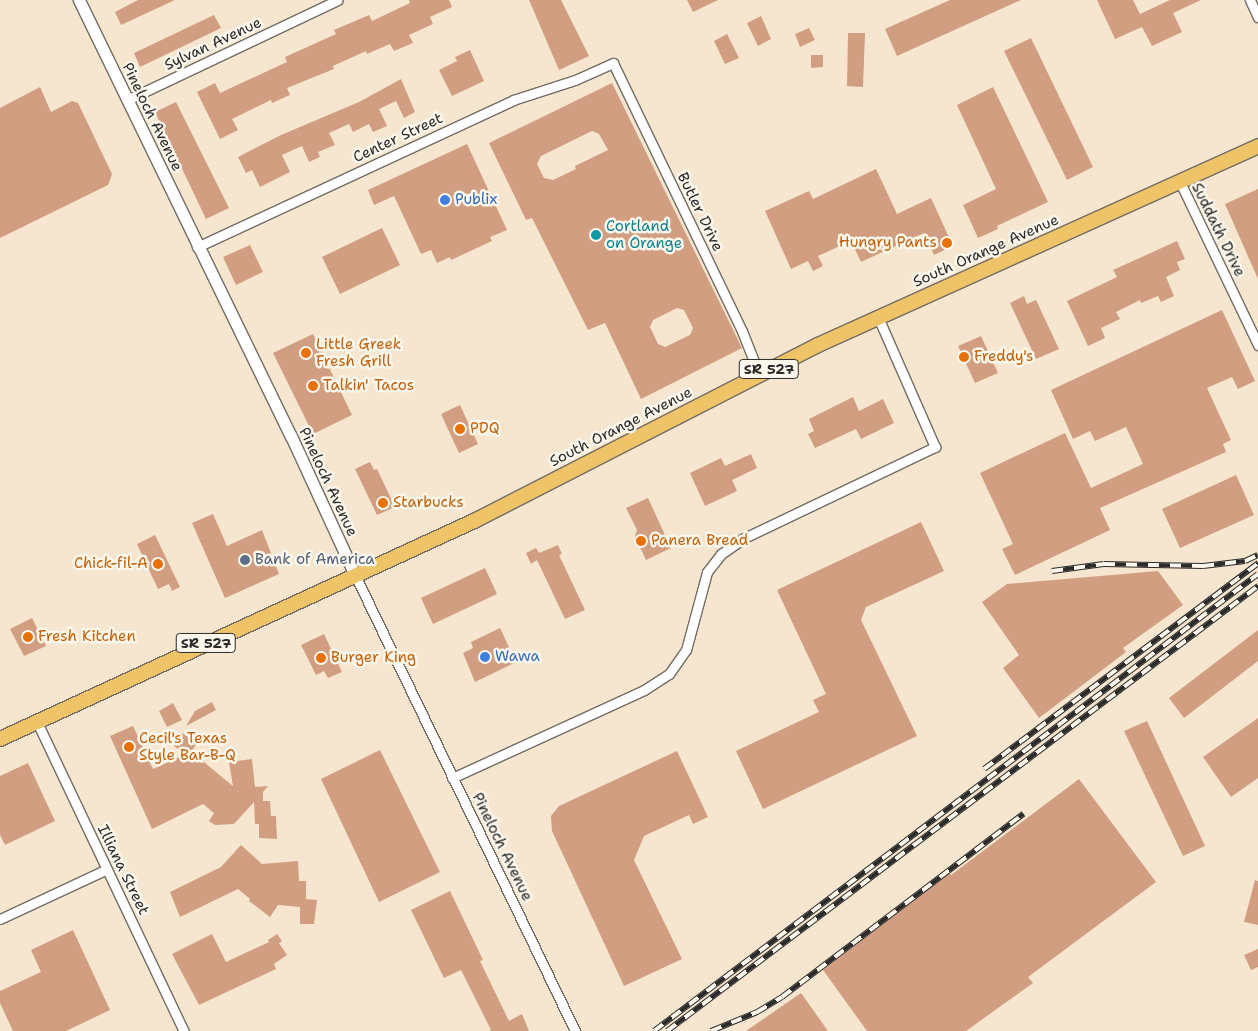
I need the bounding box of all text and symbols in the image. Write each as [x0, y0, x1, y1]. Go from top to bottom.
street label: Sylvan Avenue [162, 14, 264, 74]
street label: Pineloch Avenue [118, 60, 186, 174]
street label: Center Street [350, 109, 446, 167]
street label: Butler Drive [673, 170, 727, 254]
street label: Suddath Drive [1187, 180, 1249, 280]
place label: Publix [455, 191, 497, 209]
marker: Publix [439, 194, 451, 206]
street label: South Orange Avenue [910, 211, 1062, 291]
place label: Cortland on Orange [606, 217, 682, 252]
marker: Cortland on Orange [590, 229, 602, 241]
place label: Hungry Pants [839, 234, 937, 252]
marker: Hungry Pants [941, 237, 953, 249]
place label: Little Greek Fresh Grill [316, 335, 401, 370]
marker: Little Greek Fresh Grill [300, 347, 312, 359]
place label: Freddy's [974, 348, 1033, 366]
marker: Freddy's [958, 351, 970, 363]
road number: SR 527 [738, 358, 800, 380]
place label: Talkin' Tacos [323, 377, 414, 395]
marker: Talkin' Tacos [307, 380, 319, 392]
street label: South Orange Avenue [547, 383, 695, 471]
place label: PDQ [470, 420, 499, 438]
marker: PDQ [454, 423, 466, 435]
street label: Pineloch Avenue [295, 425, 361, 539]
place label: Starbucks [393, 494, 464, 512]
marker: Starbucks [377, 497, 389, 509]
place label: Panera Bread [651, 532, 748, 550]
marker: Panera Bread [635, 535, 647, 547]
place label: Bank of America [255, 551, 375, 569]
marker: Bank of America [239, 554, 251, 566]
place label: Chick-fil-A [74, 555, 148, 573]
marker: Chick-fil-A [152, 558, 164, 570]
place label: Fresh Kitchen [38, 628, 136, 646]
marker: Fresh Kitchen [22, 631, 34, 643]
road number: SR 527 [175, 632, 237, 654]
place label: Wawa [495, 648, 540, 666]
place label: Burger King [331, 649, 416, 667]
marker: Wawa [479, 651, 491, 663]
marker: Burger King [315, 652, 327, 664]
place label: Cecil's Texas Style Bar-B-Q [139, 729, 236, 764]
marker: Cecil's Texas Style Bar-B-Q [123, 741, 135, 753]
street label: Pineloch Avenue [468, 790, 536, 904]
street label: Illiana Street [93, 822, 153, 918]

